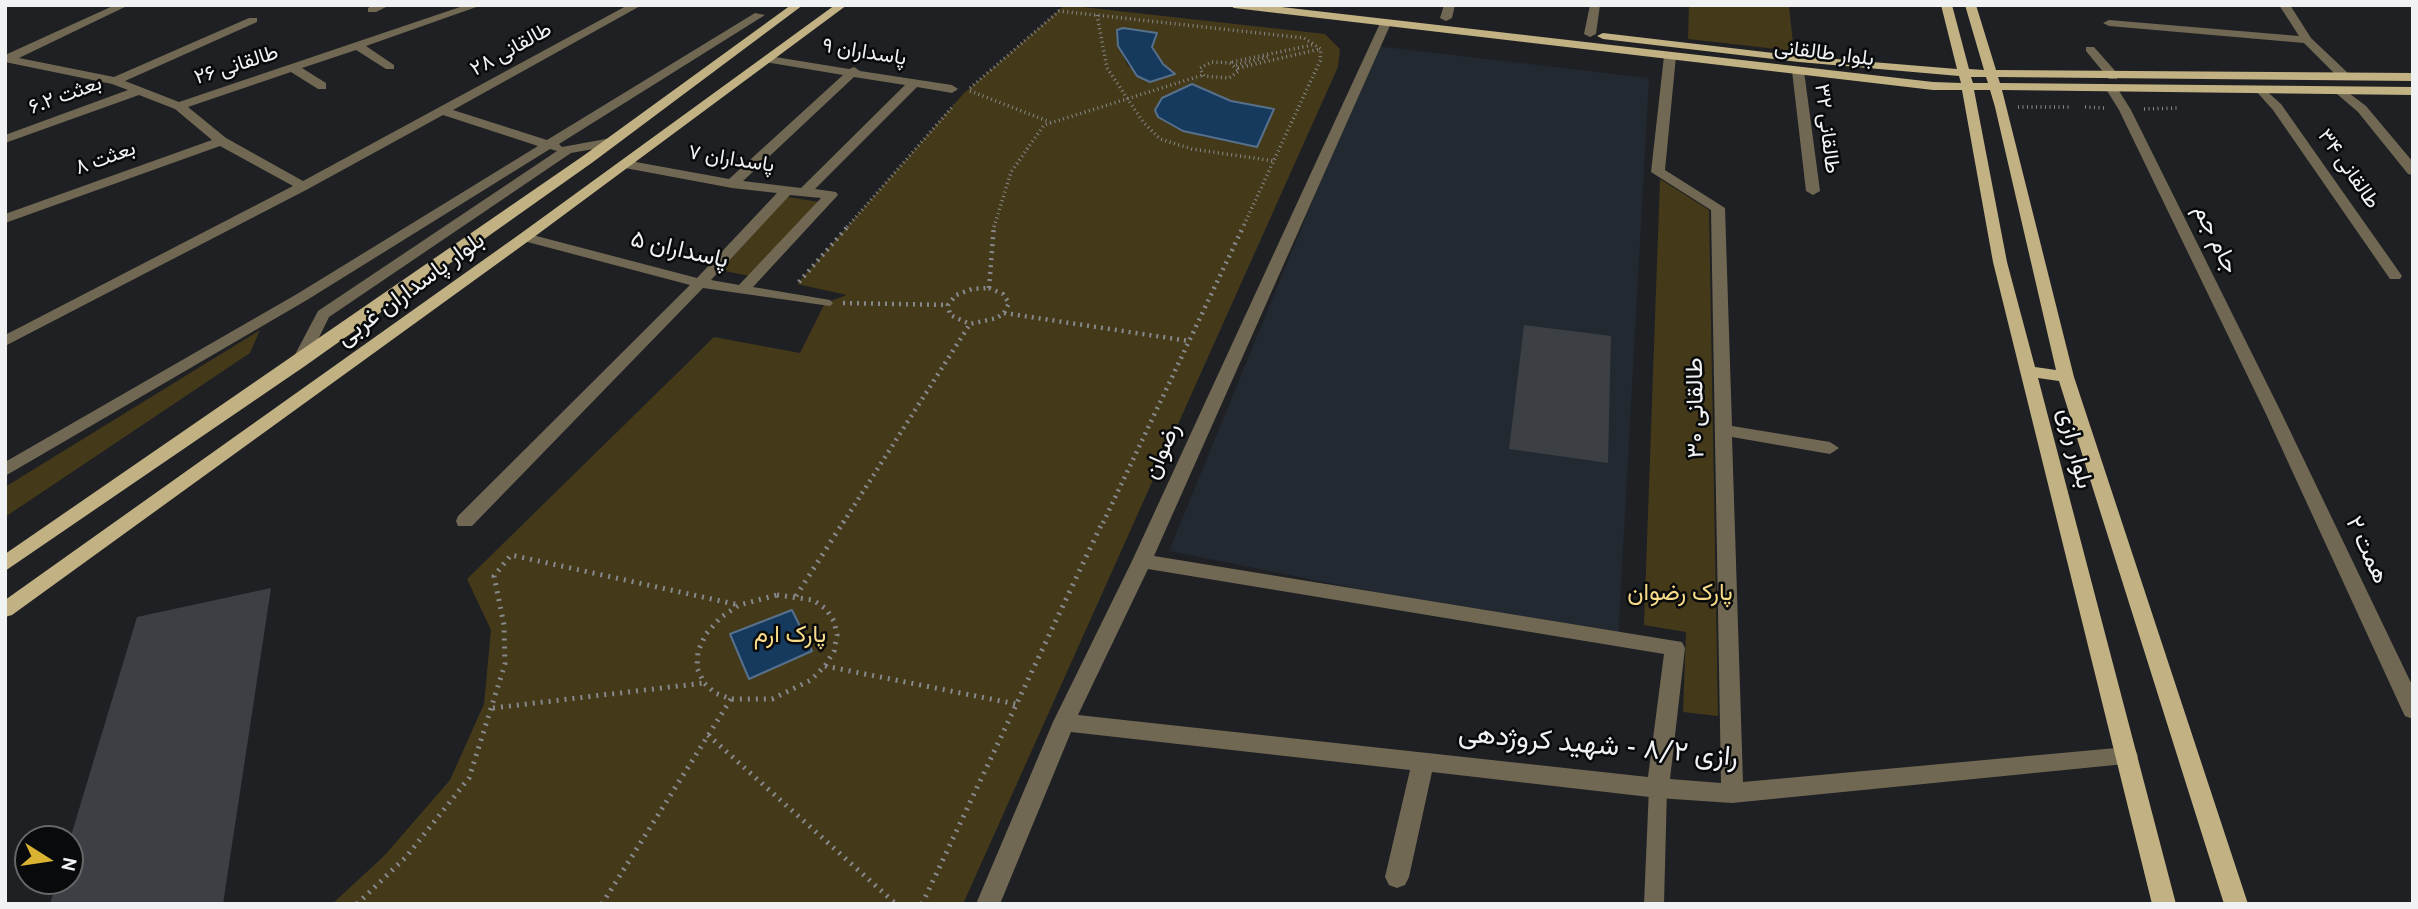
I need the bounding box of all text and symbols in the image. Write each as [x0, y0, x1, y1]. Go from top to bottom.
street label: طالقانی ۲۸ [467, 18, 557, 84]
street label: پاسداران ۹ [820, 35, 908, 73]
street label: بلوار طالقانی [1773, 36, 1875, 74]
street label: طالقانی ۲۶ [192, 42, 282, 92]
street label: بعثت ۶.۲ [26, 72, 106, 122]
street label: طالقانی ۳۲ [1807, 83, 1843, 175]
street label: طالقانی ۳۴ [2310, 125, 2384, 215]
street label: بعثت ۸ [72, 137, 140, 183]
street label: پاسداران ۷ [686, 142, 776, 180]
street label: جام جم [2185, 201, 2243, 279]
street label: پاسداران ۵ [627, 227, 731, 277]
street label: بلوار پاسداران غربی [332, 228, 492, 354]
street label: طالقانی ۳۰ [1683, 357, 1713, 459]
street label: بلوار رازی [2049, 406, 2097, 492]
street label: رضوان [1139, 419, 1189, 485]
street label: همت ۲ [2337, 513, 2393, 589]
park label: پارک رضوان [1627, 581, 1733, 609]
park label: پارک ارم [754, 623, 826, 651]
street label: رازی ۸/۲ - شهید کروژدهی [1457, 719, 1739, 777]
north arrow [14, 825, 84, 895]
text: N [54, 855, 81, 873]

